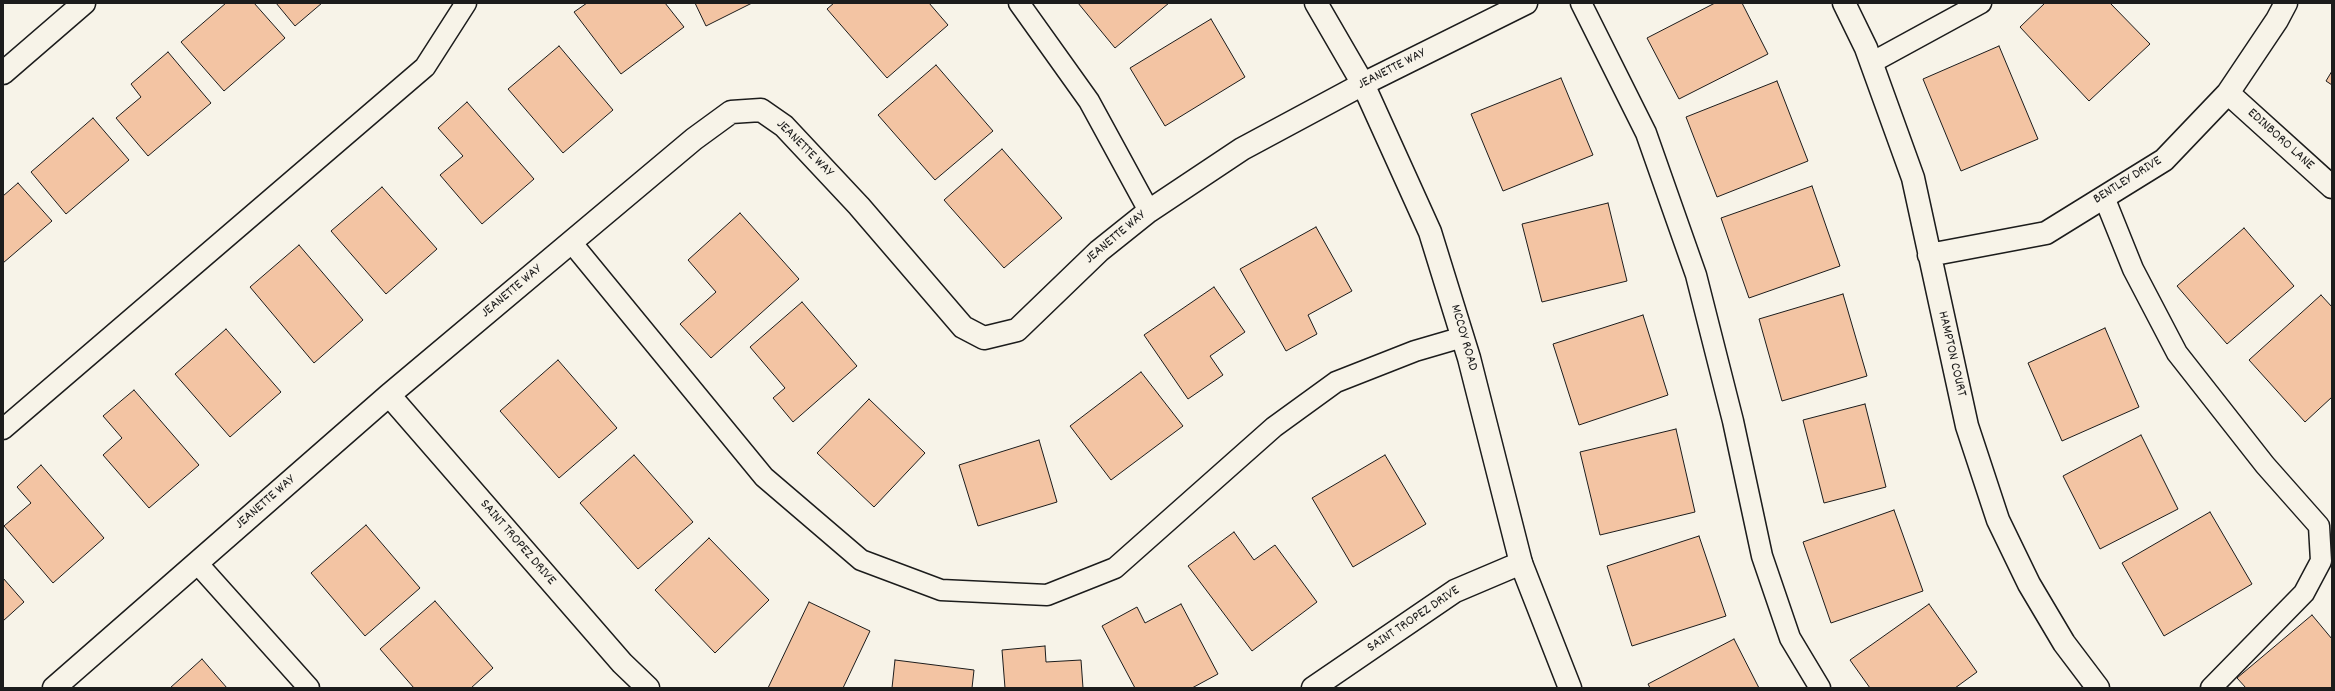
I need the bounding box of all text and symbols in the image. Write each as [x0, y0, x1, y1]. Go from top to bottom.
street label: JEANETTE WAY [1355, 46, 1429, 94]
street label: EDINBORO LANE [2243, 106, 2317, 174]
street label: JEANETTE WAY [772, 117, 836, 181]
street label: BENTLEY DRIVE [2091, 153, 2165, 209]
street label: JEANETTE WAY [1082, 208, 1150, 268]
street label: JEANETTE WAY [478, 262, 546, 322]
street label: MCCOY ROAD [1446, 303, 1480, 373]
street label: HAMPTON COURT [1933, 310, 1969, 398]
street label: JEANETTE WAY [233, 472, 299, 534]
street label: SAINT TROPEZ DRIVE [475, 497, 559, 589]
street label: SAINT TROPEZ DRIVE [1365, 583, 1463, 657]

